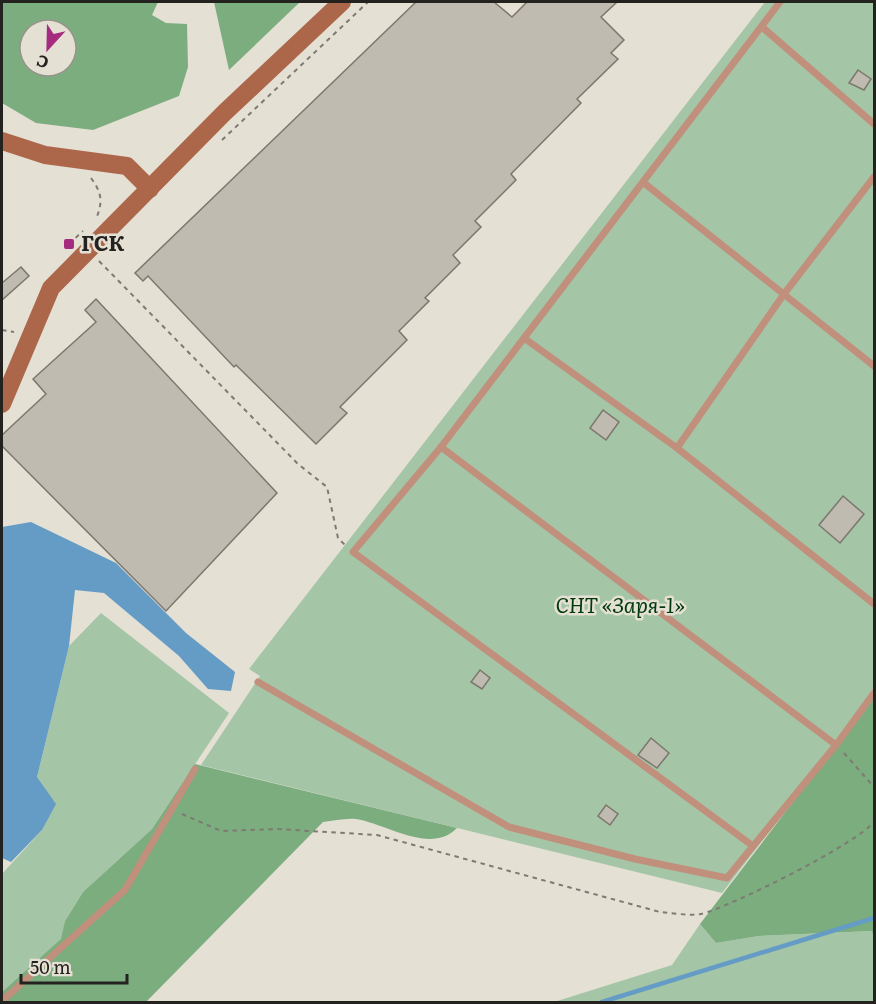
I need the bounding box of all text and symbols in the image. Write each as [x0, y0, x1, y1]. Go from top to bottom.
north arrow [18, 18, 78, 78]
text: С [32, 50, 52, 76]
place label: ГСК [81, 226, 125, 257]
marker: ГСК [62, 237, 76, 251]
park label: СНТ «Заря-1» [556, 588, 685, 619]
scale bar [21, 947, 128, 985]
text: 50 m [30, 953, 71, 980]

